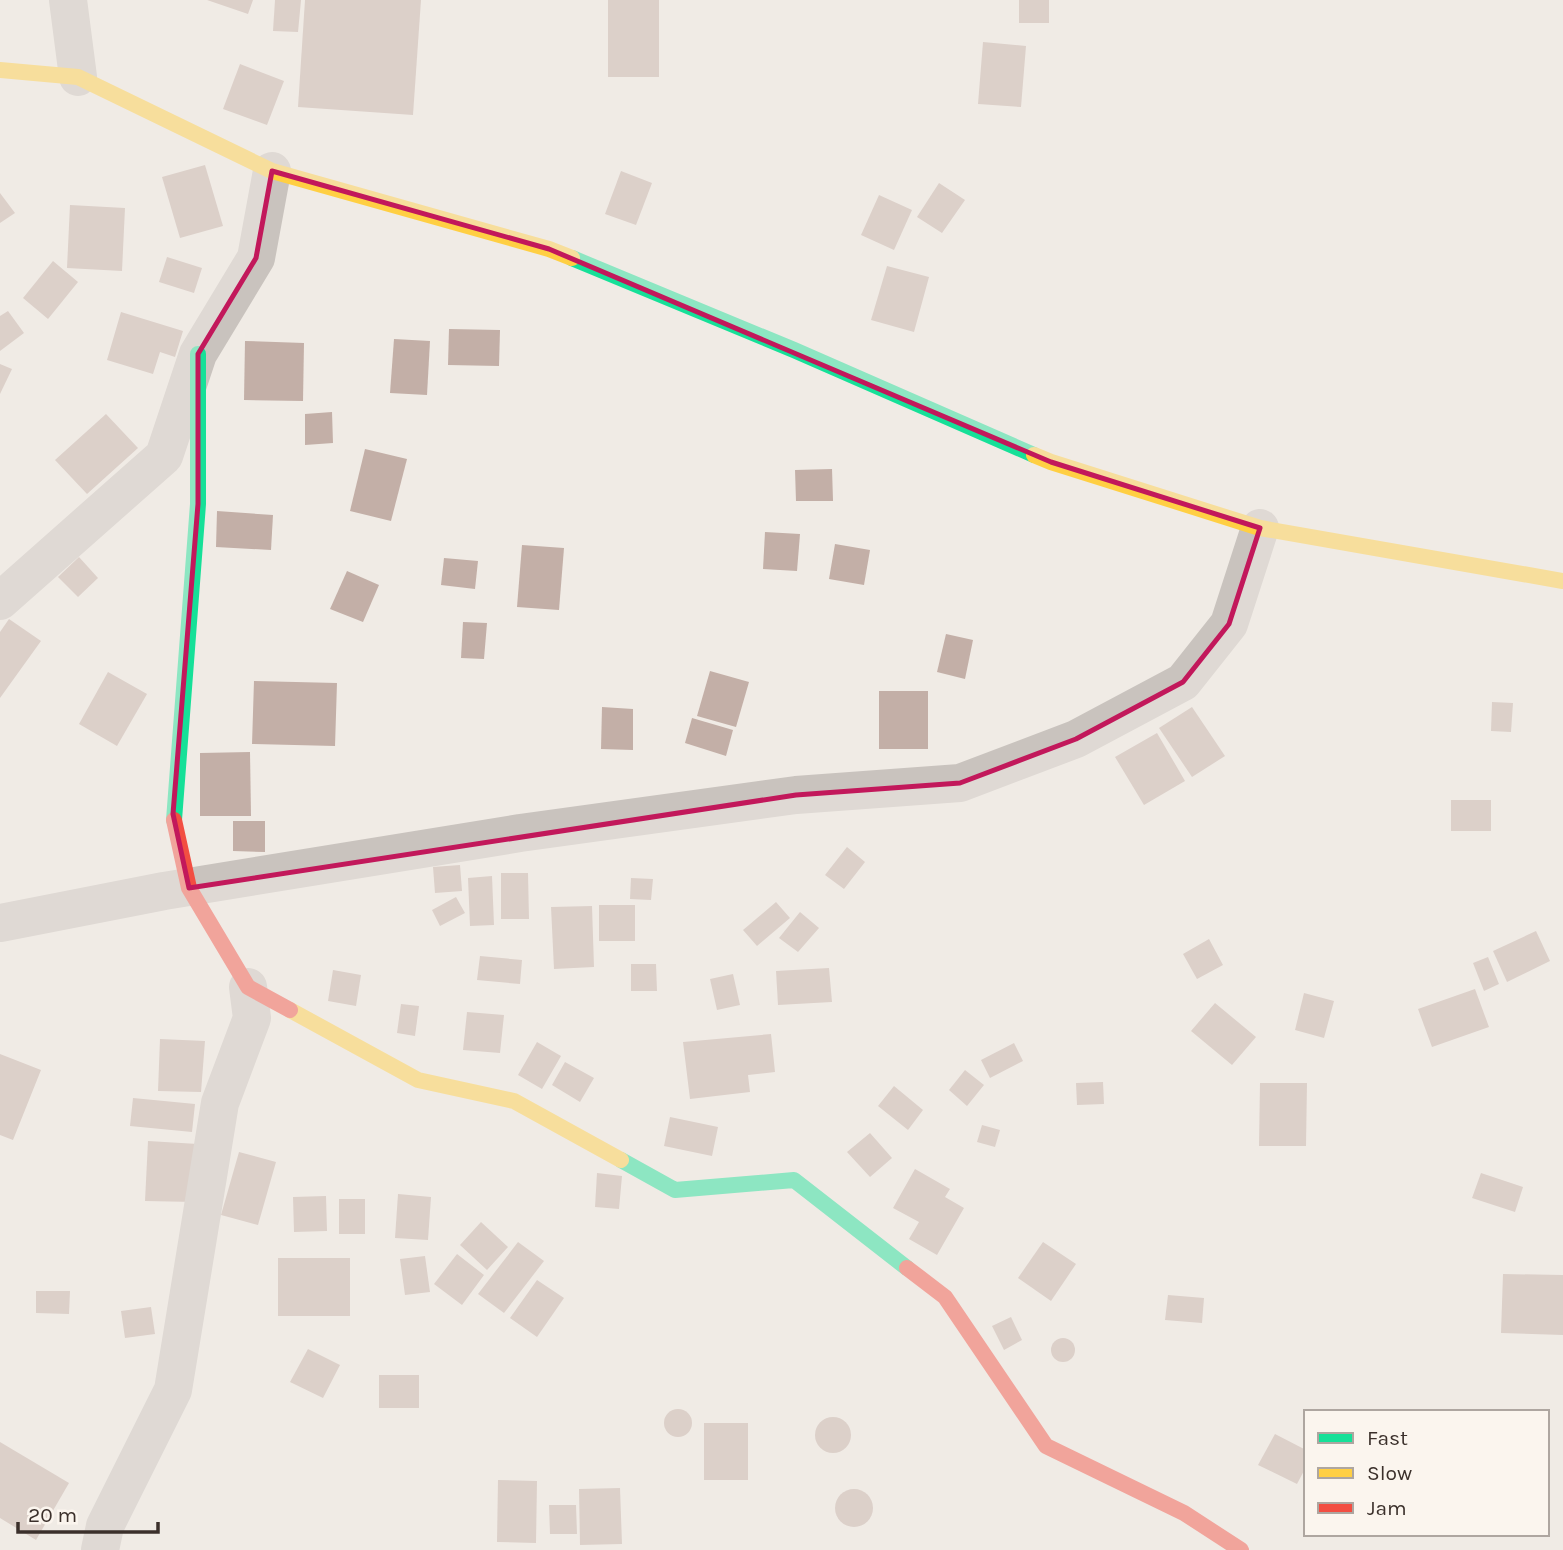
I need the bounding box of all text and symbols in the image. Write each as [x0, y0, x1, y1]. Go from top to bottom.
legend [1304, 1410, 1549, 1536]
text: Fast [1367, 1426, 1408, 1450]
text: Slow [1367, 1461, 1412, 1485]
scale bar [18, 1490, 158, 1534]
text: Jam [1367, 1496, 1407, 1520]
text: 20 m [28, 1503, 77, 1527]

